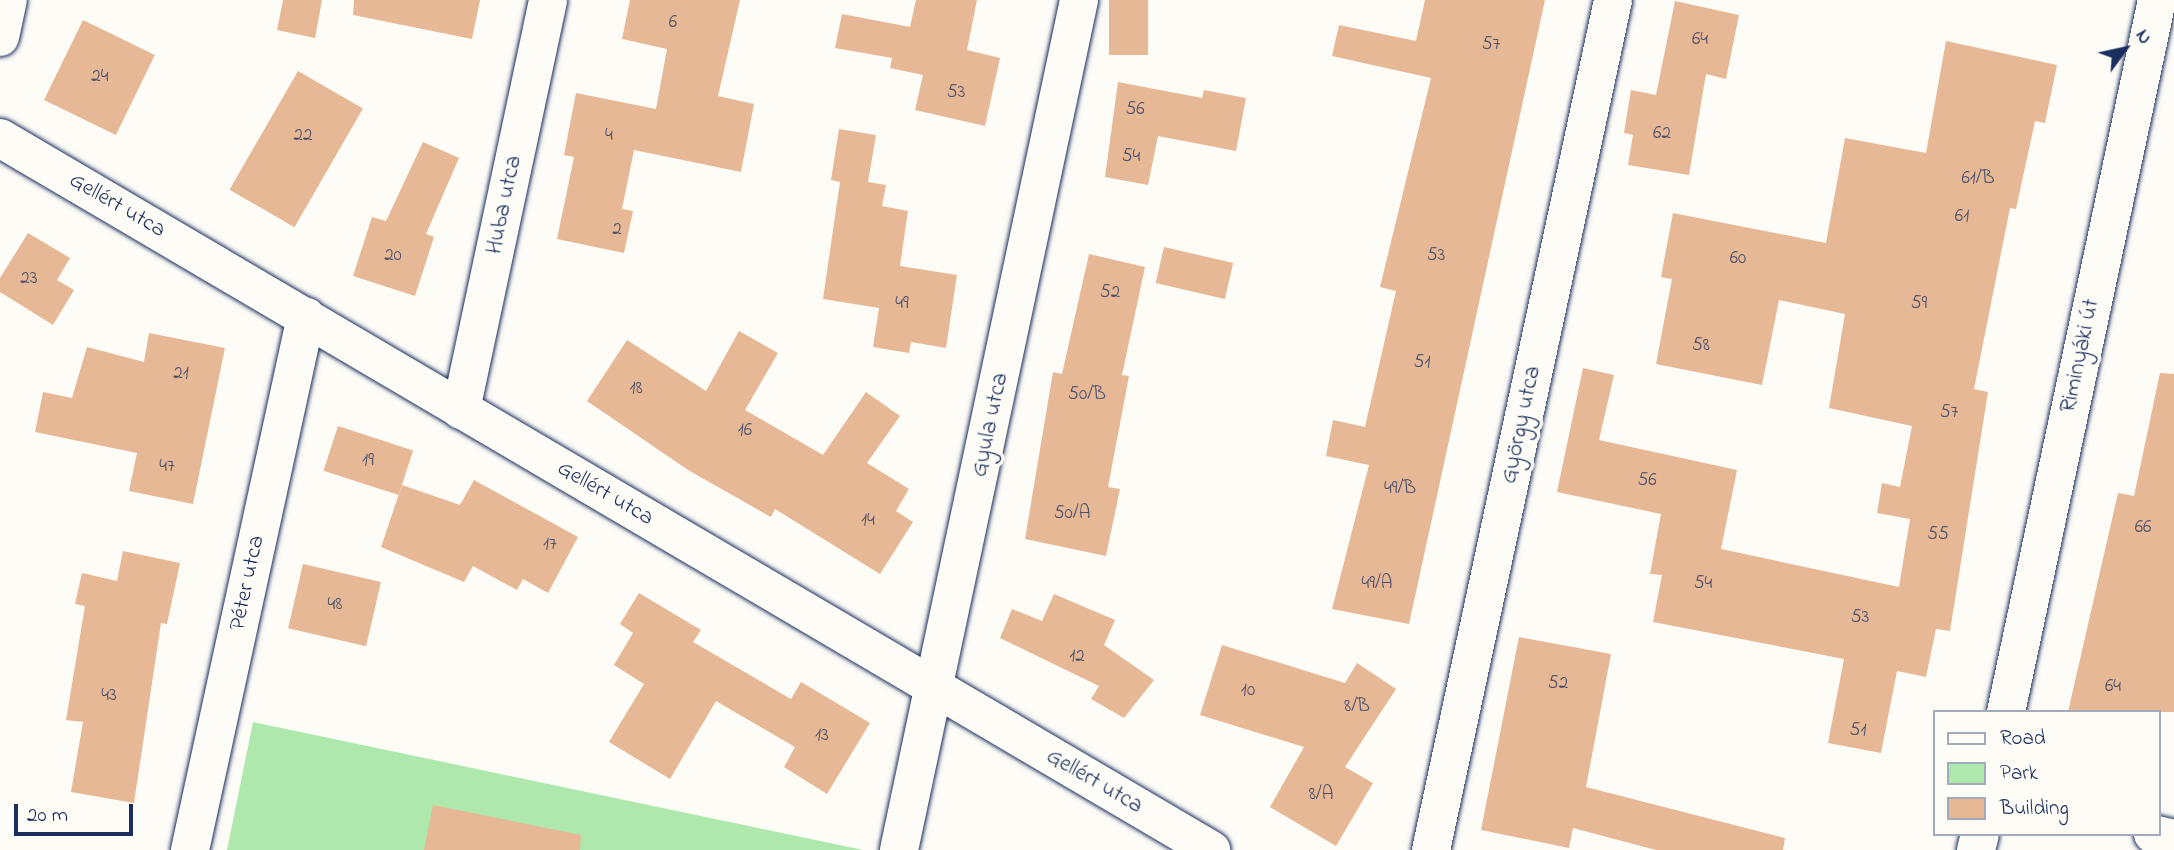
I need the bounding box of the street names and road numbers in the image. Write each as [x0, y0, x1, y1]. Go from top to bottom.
street label: Huba utca [481, 153, 529, 257]
street label: Gellért utca [64, 167, 170, 245]
street label: Riminyáki út [2056, 297, 2106, 415]
street label: György utca [1496, 364, 1548, 486]
street label: Gyula utca [967, 370, 1015, 480]
street label: Gellért utca [552, 455, 658, 533]
street label: Péter utca [224, 533, 272, 633]
street label: Gellért utca [1041, 743, 1147, 821]

